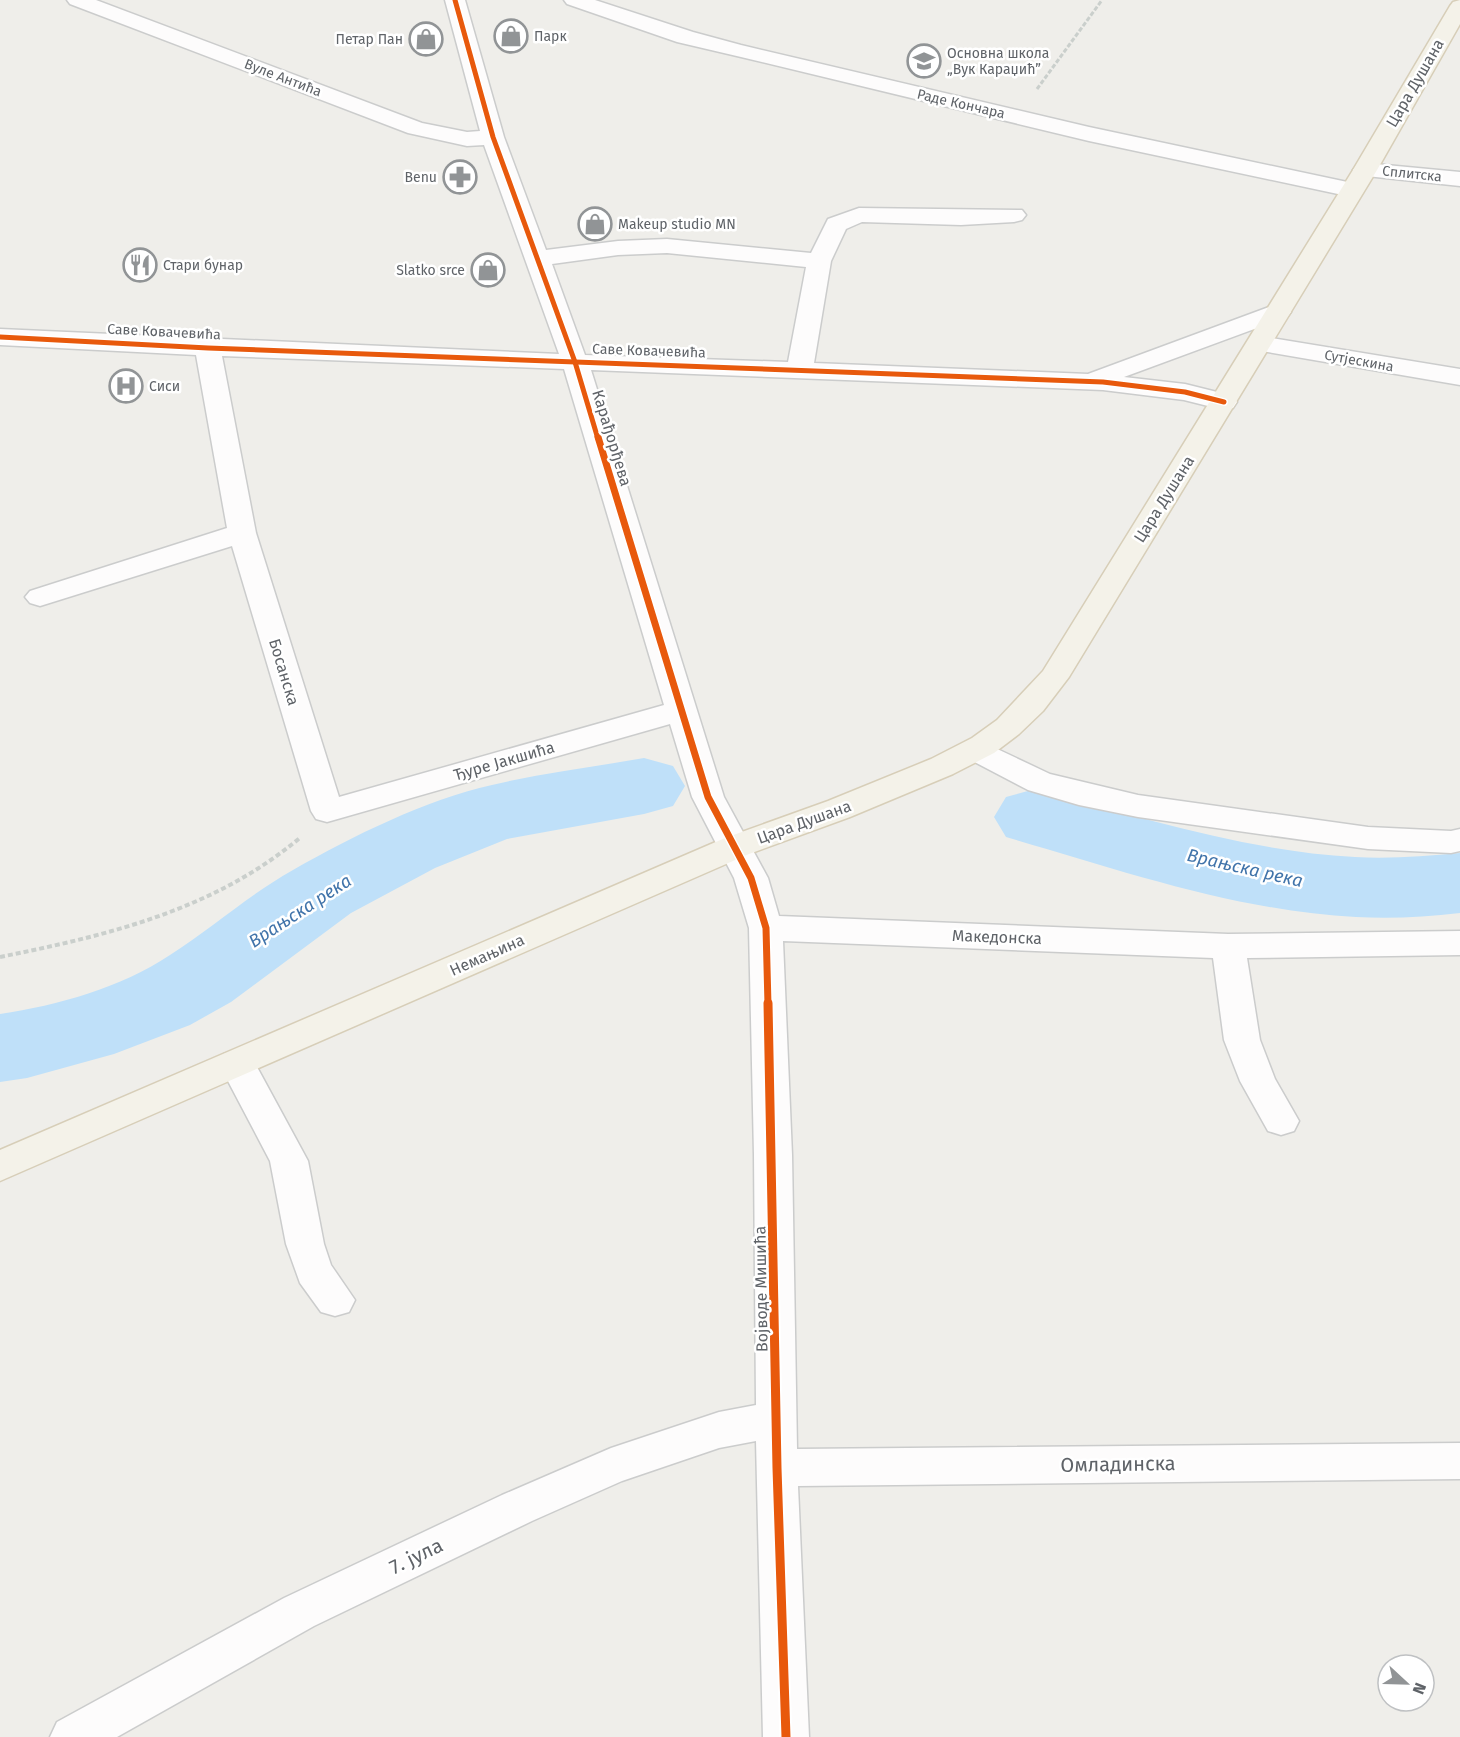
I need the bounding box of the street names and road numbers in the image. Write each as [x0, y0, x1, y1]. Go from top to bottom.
street label: Цара Душана [1382, 35, 1448, 131]
street label: Вуле Антића [242, 55, 324, 101]
street label: Раде Кончара [915, 86, 1007, 122]
street label: Сплитска [1381, 162, 1443, 186]
street label: Саве Ковачевића [107, 321, 221, 343]
street label: Саве Ковачевића [592, 341, 706, 361]
street label: Сутјескина [1323, 347, 1395, 375]
street label: Карађорђева [588, 387, 636, 489]
street label: Цара Душана [1130, 452, 1198, 546]
street label: Босанска [265, 636, 303, 708]
street label: Ђуре Јакшића [451, 738, 557, 784]
street label: Цара Душана [754, 796, 854, 848]
street label: Македонска [952, 926, 1042, 948]
street label: Немањина [447, 930, 527, 980]
street label: Војводе Мишића [750, 1226, 772, 1352]
street label: Омладинска [1060, 1451, 1176, 1477]
street label: 7. јула [385, 1533, 447, 1579]

